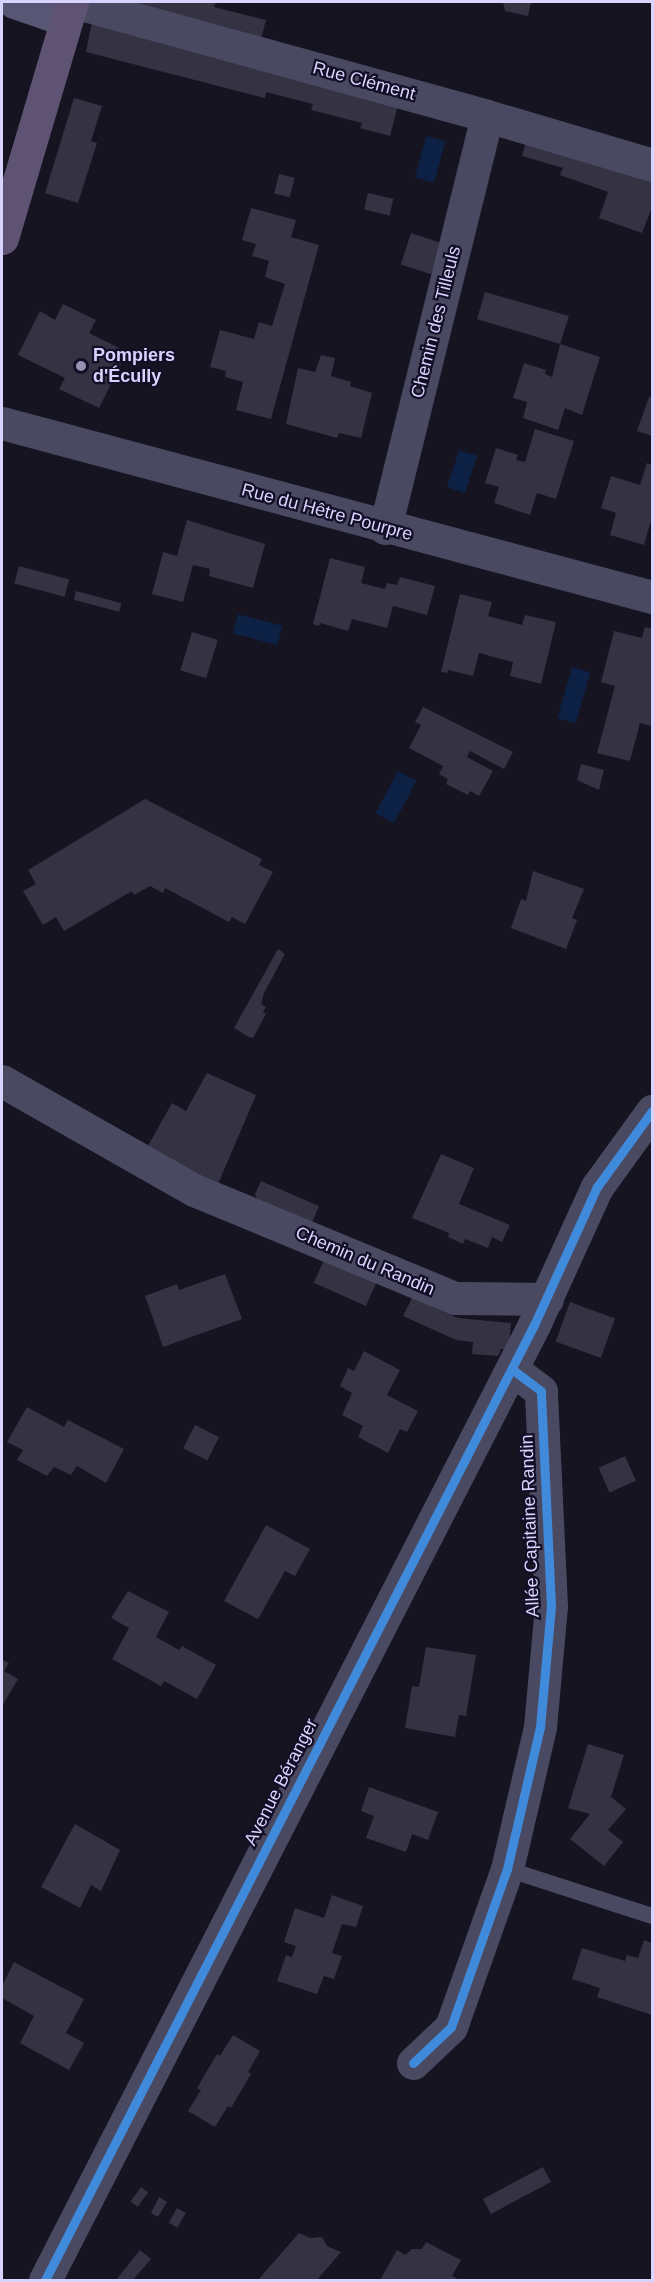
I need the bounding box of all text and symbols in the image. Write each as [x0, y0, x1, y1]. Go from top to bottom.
street label: Rue Clément [310, 57, 418, 105]
street label: Chemin des Tilleuls [407, 244, 465, 400]
place label: Pompiers d'Écully [93, 345, 175, 388]
marker: Pompiers d'Écully [74, 359, 88, 373]
street label: Rue du Hêtre Pourpre [239, 479, 415, 545]
street label: Chemin du Randin [292, 1222, 438, 1300]
street label: Allée Capitaine Randin [516, 1434, 544, 1618]
street label: Avenue Béranger [240, 1715, 322, 1849]

